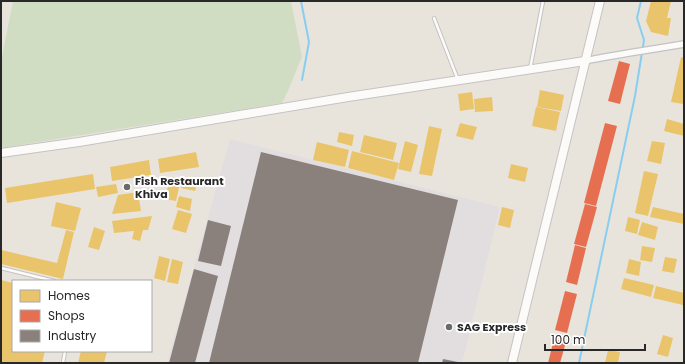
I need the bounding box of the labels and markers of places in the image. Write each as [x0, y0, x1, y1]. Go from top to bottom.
place label: Fish Restaurant Khiva [135, 173, 224, 202]
marker: Fish Restaurant Khiva [122, 182, 132, 192]
place label: SAG Express [457, 319, 526, 335]
marker: SAG Express [444, 322, 454, 332]

